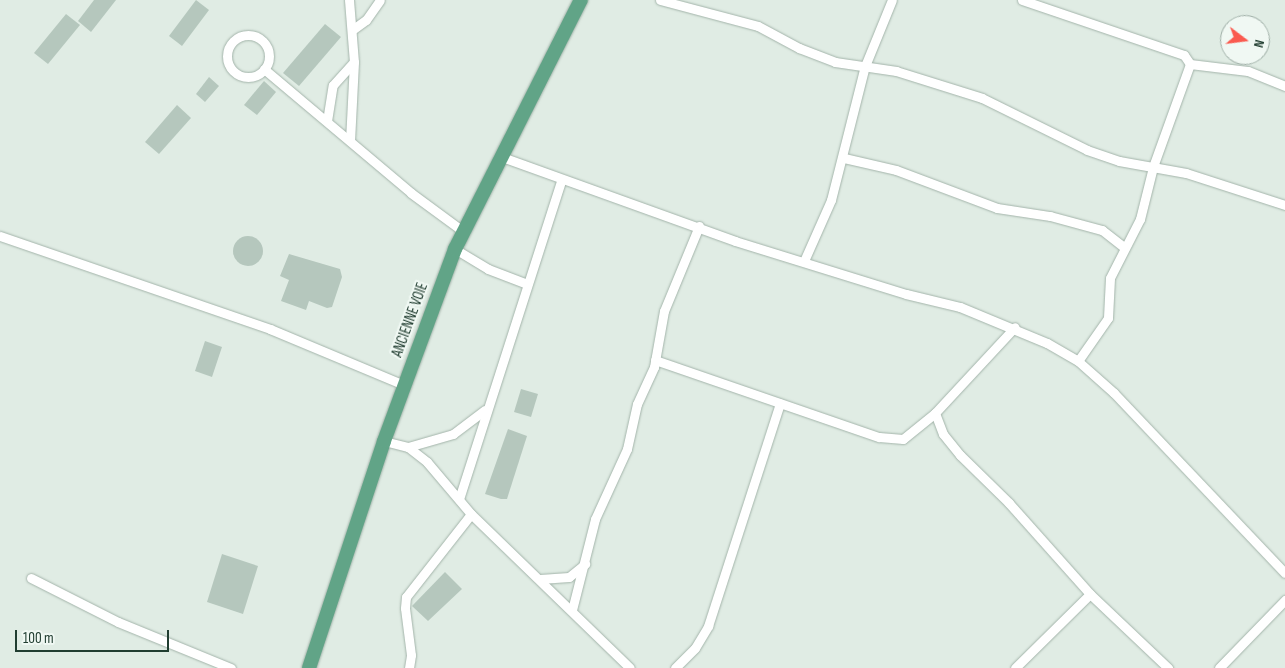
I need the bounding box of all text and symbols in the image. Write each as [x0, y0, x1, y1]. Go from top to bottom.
north arrow [1220, 15, 1270, 65]
text: N [1250, 38, 1268, 50]
street label: ANCIENNE VOIE [388, 280, 432, 360]
scale bar [18, 620, 171, 652]
text: 100 m [23, 629, 54, 648]

